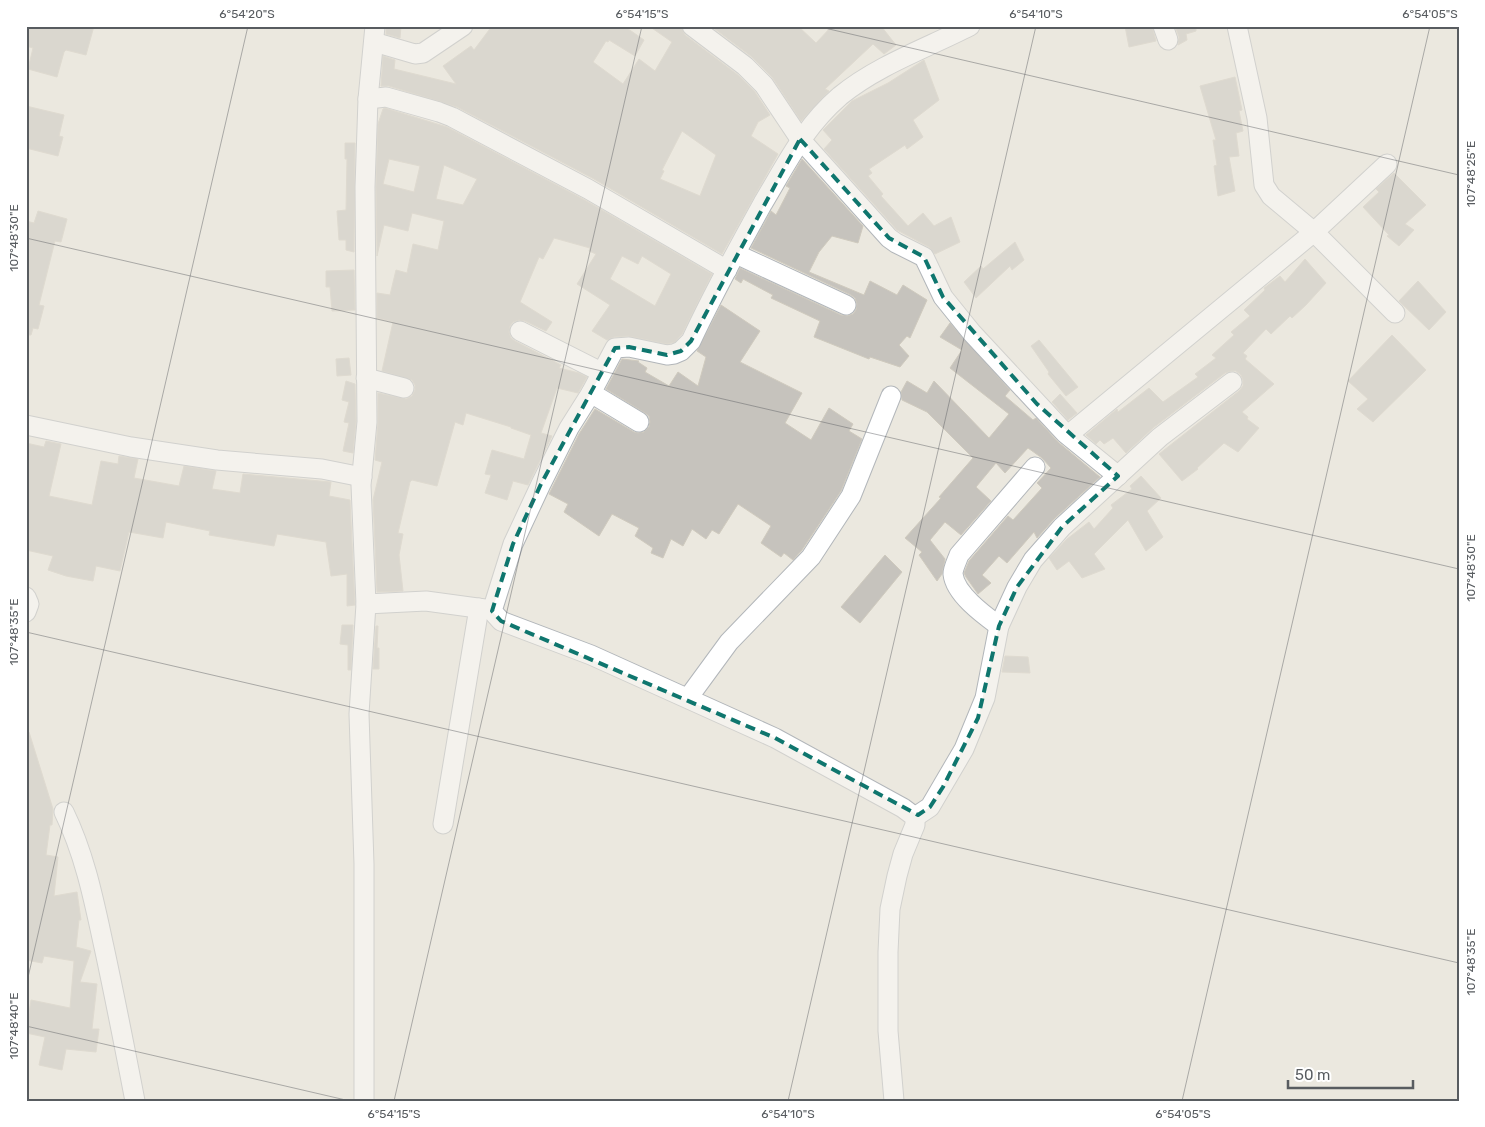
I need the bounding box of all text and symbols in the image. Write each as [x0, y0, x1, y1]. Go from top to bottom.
text: 6°54'20"S [219, 7, 275, 21]
text: 6°54'15"S [615, 7, 669, 21]
text: 6°54'10"S [1009, 7, 1063, 21]
text: 6°54'05"S [1402, 7, 1458, 21]
text: 107°48'25"E [1464, 141, 1478, 207]
text: 107°48'30"E [7, 204, 21, 272]
text: 107°48'30"E [1464, 534, 1478, 602]
text: 107°48'35"E [7, 599, 21, 665]
text: 107°48'35"E [1464, 929, 1478, 995]
text: 107°48'40"E [7, 993, 21, 1059]
scale bar [1288, 1057, 1412, 1089]
text: 50 m [1295, 1066, 1330, 1084]
text: 6°54'15"S [367, 1107, 421, 1121]
text: 6°54'10"S [761, 1107, 815, 1121]
text: 6°54'05"S [1155, 1107, 1211, 1121]

